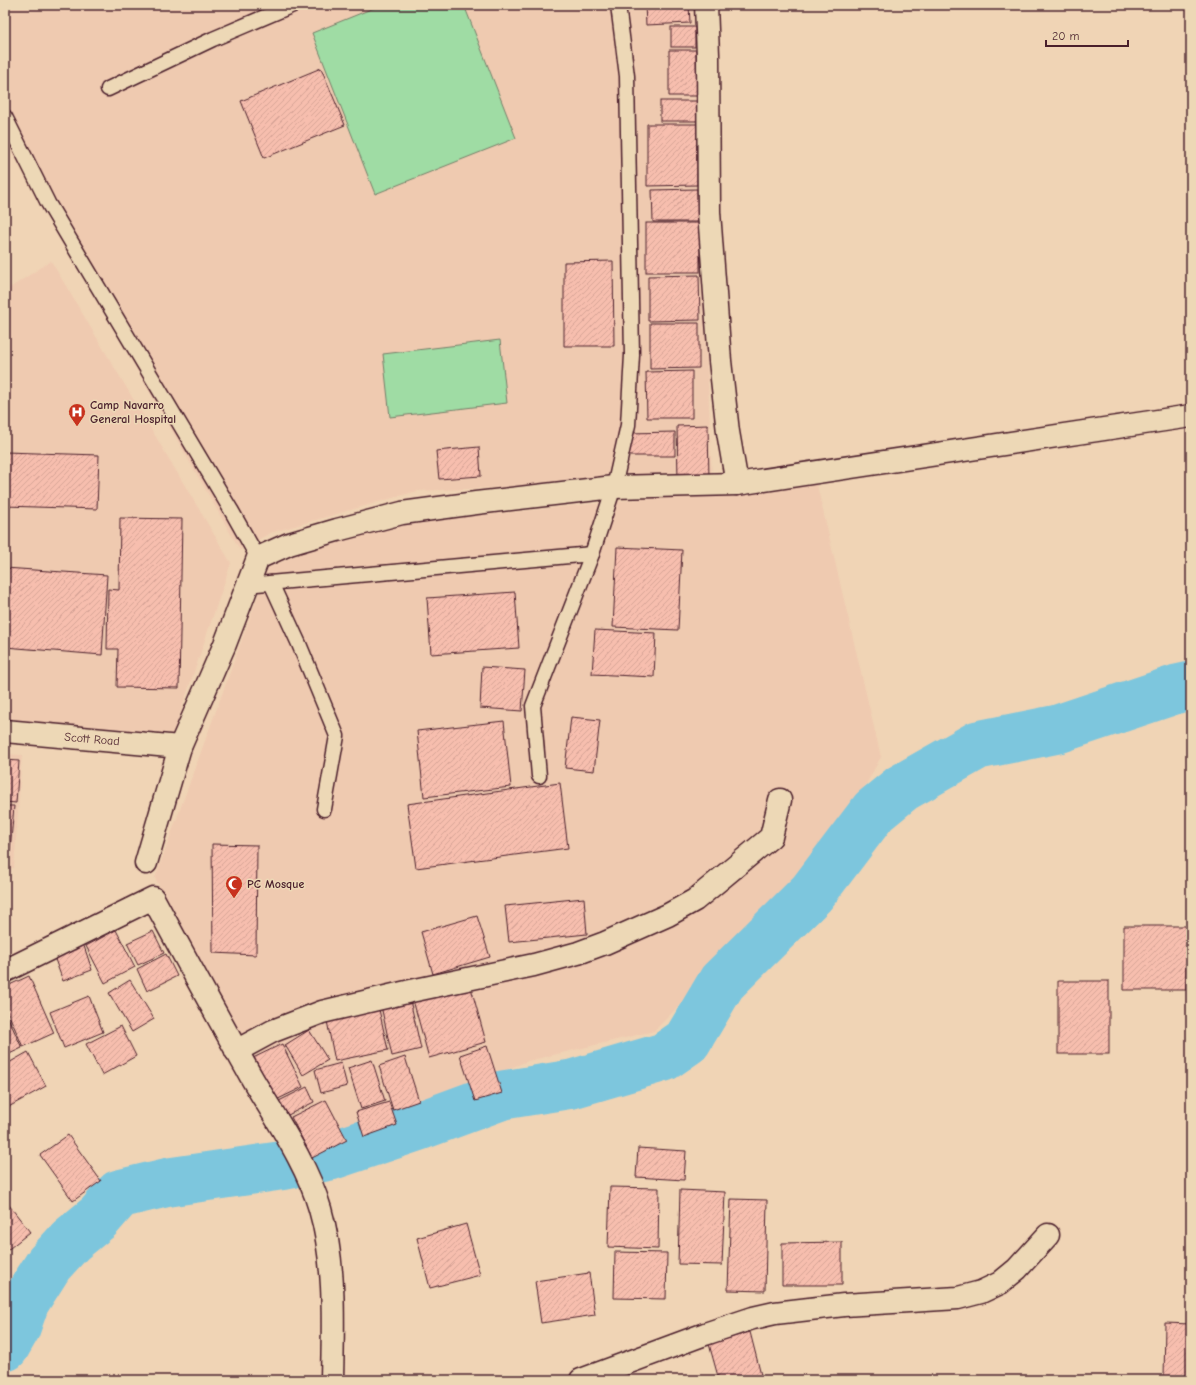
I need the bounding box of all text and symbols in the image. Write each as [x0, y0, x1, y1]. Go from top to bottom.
scale bar [1046, 22, 1128, 48]
text: 20 m [1052, 29, 1080, 43]
place label: Camp Navarro General Hospital [90, 398, 176, 426]
hospital icon: Camp Navarro General Hospital [67, 402, 87, 427]
street label: Scott Road [64, 730, 120, 748]
mosque icon: PC Mosque [224, 874, 244, 899]
place label: PC Mosque [247, 877, 304, 891]

